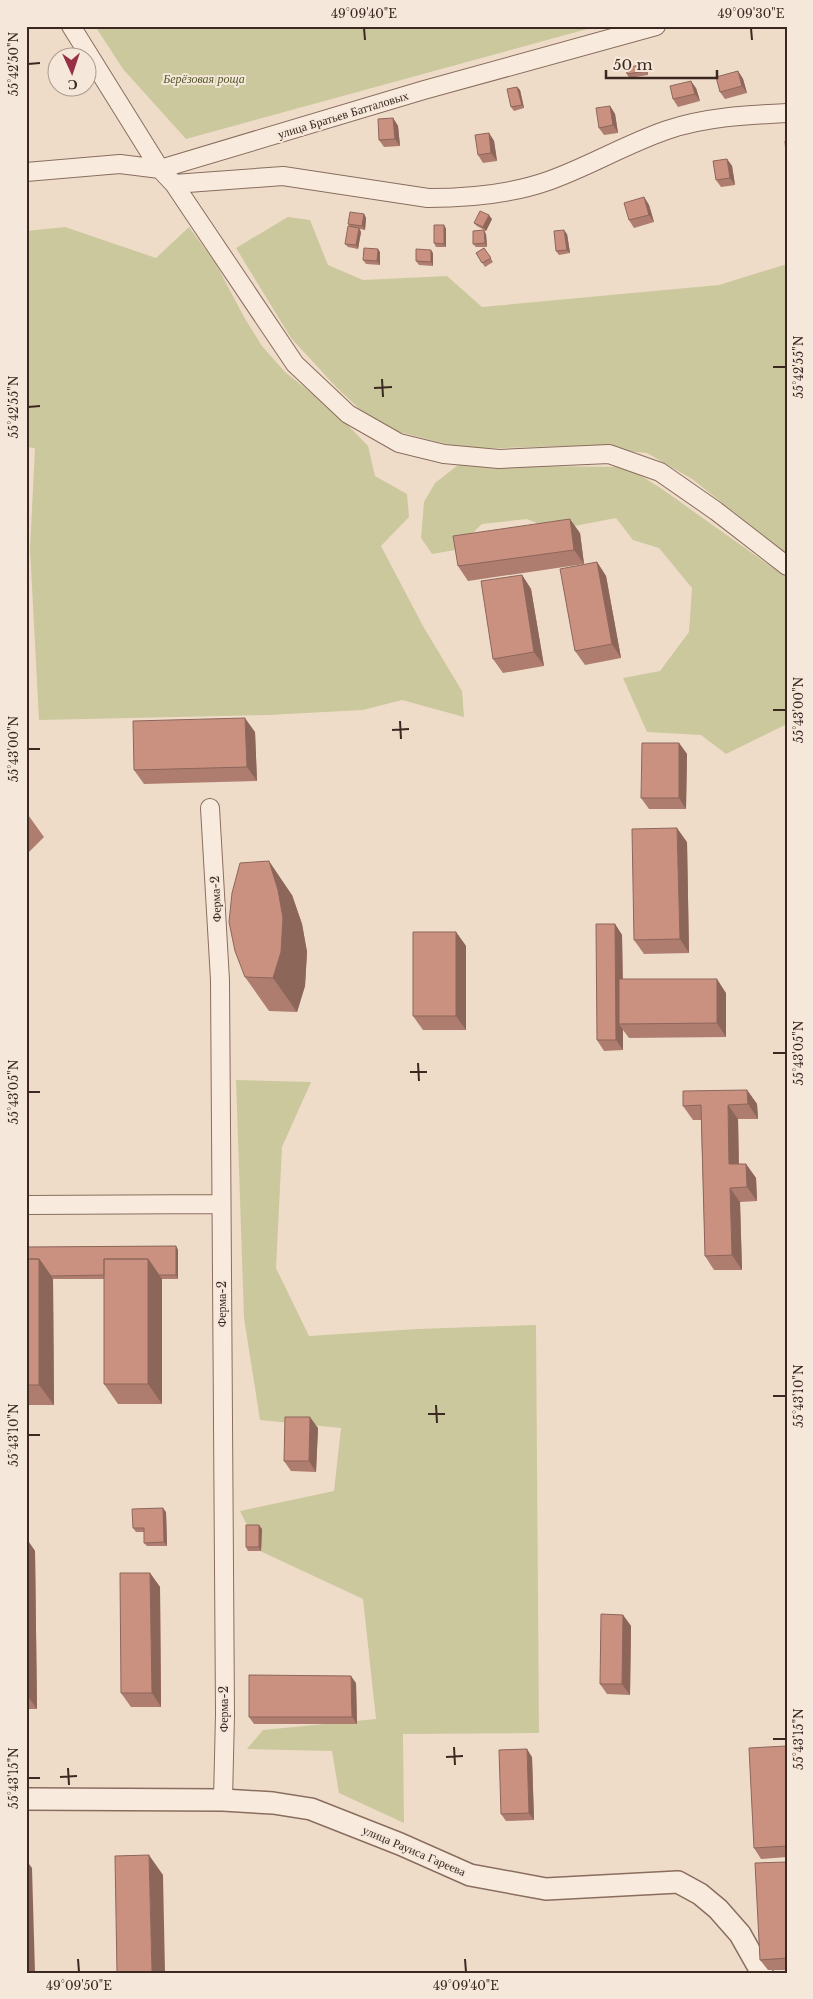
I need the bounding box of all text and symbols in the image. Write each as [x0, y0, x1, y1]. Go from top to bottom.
text: 49°09'40"E [331, 6, 397, 21]
text: 49°09'30"E [718, 6, 785, 21]
text: 55°42'50"N [6, 31, 21, 96]
north arrow [48, 48, 98, 98]
scale bar [606, 48, 717, 80]
text: 50 m [613, 55, 653, 74]
park label: Берёзовая роща [162, 71, 245, 86]
text: С [67, 76, 78, 94]
street label: улица Братьев Батталовых [276, 87, 410, 142]
text: 55°42'55"N [791, 335, 806, 398]
text: 55°42'55"N [6, 375, 21, 438]
text: 55°43'00"N [791, 676, 806, 743]
text: 55°43'00"N [6, 715, 21, 782]
street label: Ферма-2 [207, 875, 224, 923]
text: 55°43'05"N [791, 1020, 806, 1085]
text: 55°43'05"N [6, 1059, 21, 1124]
street label: Ферма-2 [214, 1281, 229, 1327]
text: 55°43'10"N [791, 1364, 806, 1428]
text: 55°43'10"N [6, 1403, 21, 1467]
street label: Ферма-2 [216, 1686, 231, 1732]
text: 55°43'15"N [791, 1708, 806, 1770]
text: 55°43'15"N [6, 1747, 21, 1809]
street label: улица Рауиса Гареева [360, 1822, 469, 1879]
text: 49°09'50"E [46, 1978, 112, 1993]
text: 49°09'40"E [433, 1978, 499, 1993]

